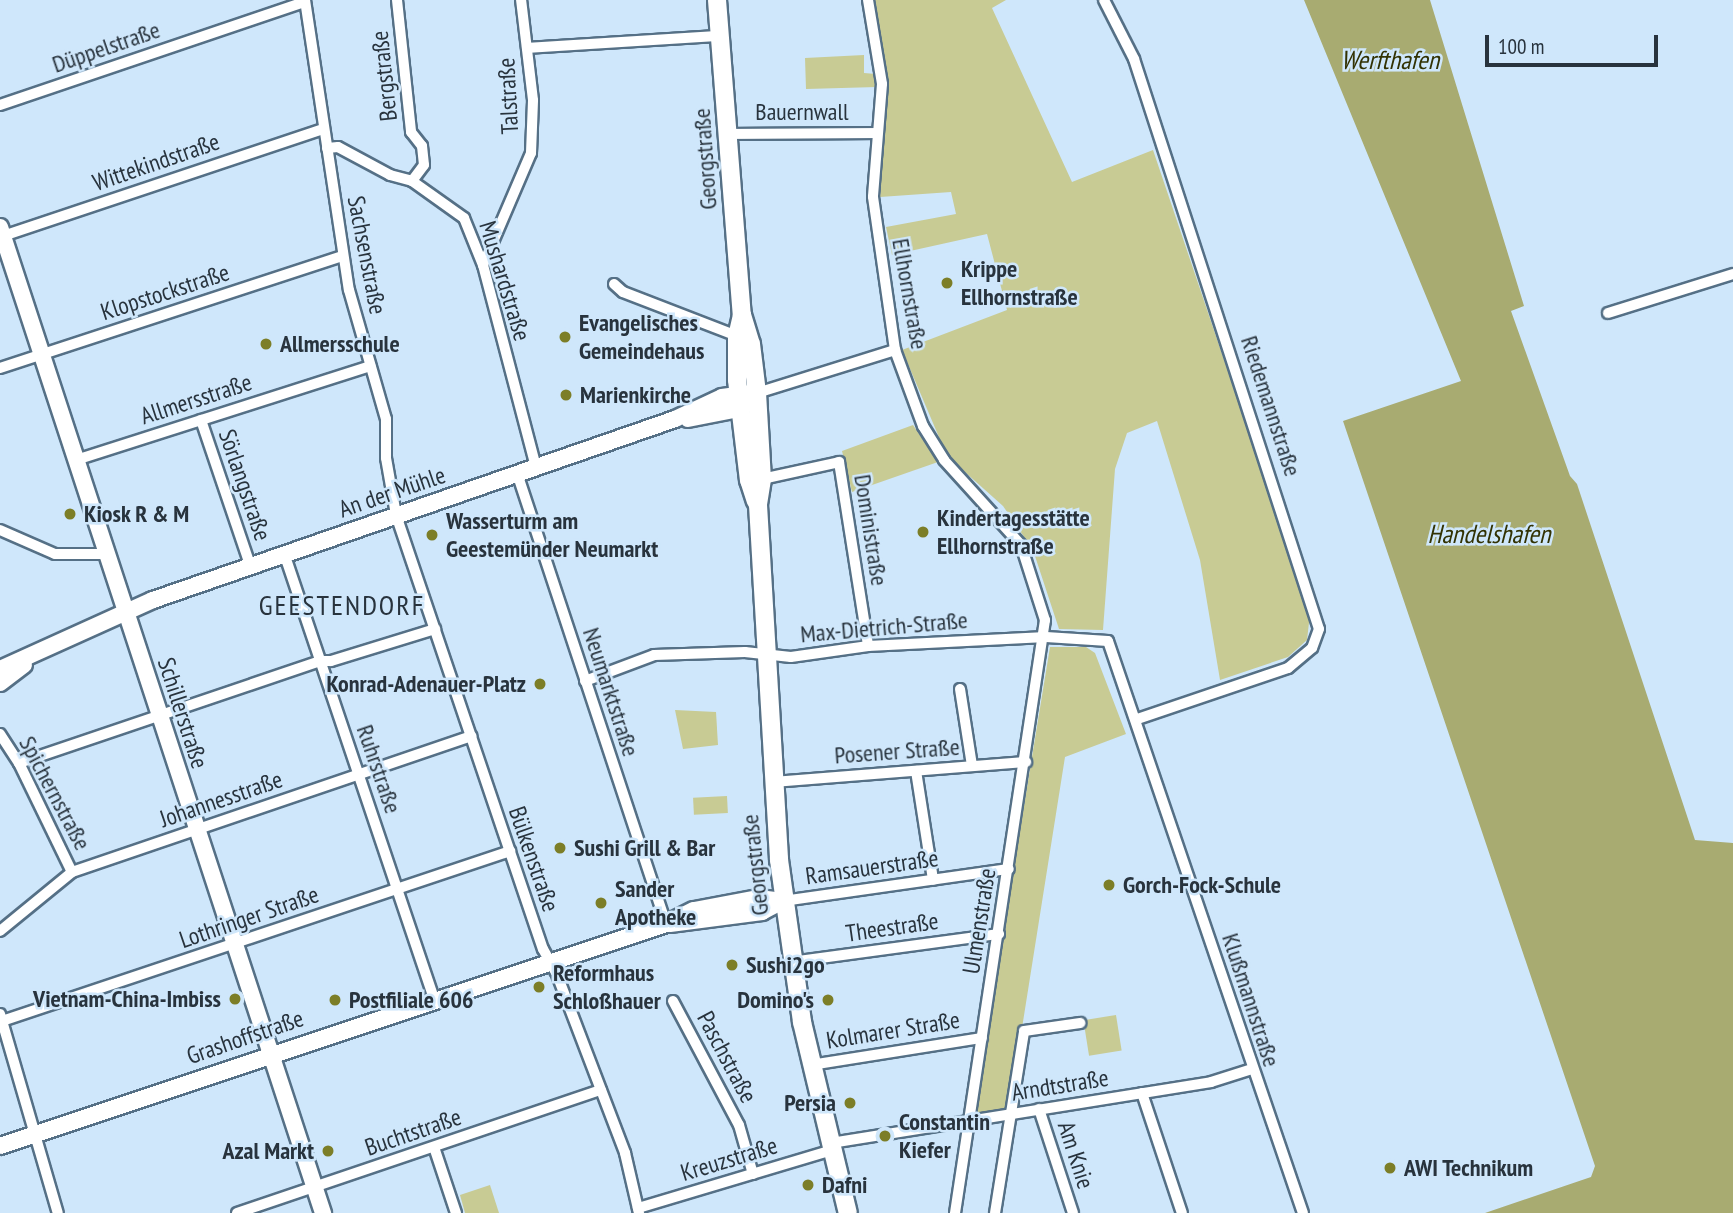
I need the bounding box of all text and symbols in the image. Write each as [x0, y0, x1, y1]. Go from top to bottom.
street label: Düppelstraße [48, 15, 164, 79]
scale bar [1488, 21, 1661, 65]
street label: Bergstraße [365, 29, 403, 123]
text: 100 m [1498, 33, 1544, 60]
water label: Werfthafen [1341, 44, 1439, 76]
street label: Talstraße [492, 57, 524, 135]
street label: Bauernwall [755, 98, 849, 126]
street label: Georgstraße [687, 107, 723, 211]
street label: Wittekindstraße [89, 127, 223, 197]
street label: Sachsenstraße [341, 193, 393, 317]
street label: Mushardstraße [473, 218, 537, 344]
street label: Ellhornstraße [886, 236, 934, 352]
place label: Krippe Ellhornstraße [961, 255, 1078, 311]
street label: Klopstockstraße [97, 258, 233, 326]
marker: Krippe Ellhornstraße [939, 275, 955, 291]
place label: Evangelisches Gemeindehaus [579, 309, 704, 365]
marker: Evangelisches Gemeindehaus [557, 329, 573, 345]
place label: Allmersschule [280, 330, 400, 358]
street label: Riedemannstraße [1235, 332, 1307, 480]
marker: Allmersschule [258, 336, 274, 352]
street label: Allmersstraße [137, 367, 255, 431]
place label: Marienkirche [580, 381, 691, 409]
marker: Marienkirche [558, 387, 574, 403]
street label: Sörlangstraße [213, 426, 277, 544]
street label: An der Mühle [335, 460, 449, 524]
street label: Doministraße [848, 472, 894, 588]
place label: Kiosk R & M [84, 500, 190, 528]
place label: Kindertagesstätte Ellhornstraße [937, 504, 1090, 560]
marker: Kiosk R & M [62, 506, 78, 522]
place label: Wasserturm am Geestemünder Neumarkt [446, 507, 658, 563]
water label: Handelshafen [1427, 518, 1551, 550]
marker: Kindertagesstätte Ellhornstraße [915, 524, 931, 540]
marker: Wasserturm am Geestemünder Neumarkt [424, 527, 440, 543]
district label: GEESTENDORF [260, 588, 424, 622]
street label: Max-Dietrich-Straße [799, 605, 969, 649]
street label: Neumarktstraße [577, 624, 645, 760]
street label: Schillerstraße [152, 654, 214, 772]
place label: Konrad-Adenauer-Platz [327, 670, 526, 698]
marker: Konrad-Adenauer-Platz [532, 676, 548, 692]
street label: Ruhrstraße [350, 721, 408, 817]
street label: Spichernstraße [13, 731, 97, 855]
street label: Posener Straße [833, 732, 961, 770]
street label: Johannesstraße [156, 765, 286, 833]
street label: Bülkenstraße [503, 803, 565, 915]
street label: Georgstraße [735, 813, 775, 917]
place label: Sushi Grill & Bar [574, 834, 716, 862]
marker: Sushi Grill & Bar [552, 840, 568, 856]
street label: Ramsauerstraße [804, 843, 940, 891]
street label: Ulmenstraße [956, 866, 1002, 976]
place label: Gorch-Fock-Schule [1123, 871, 1281, 899]
place label: Sander Apotheke [615, 875, 696, 931]
marker: Gorch-Fock-Schule [1101, 877, 1117, 893]
street label: Lothringer Straße [176, 880, 322, 954]
marker: Sander Apotheke [593, 895, 609, 911]
street label: Theestraße [844, 906, 940, 948]
street label: Klußmannstraße [1216, 930, 1286, 1070]
place label: Sushi2go [746, 951, 825, 979]
marker: Sushi2go [724, 957, 740, 973]
place label: Reformhaus Schloßhauer [553, 959, 661, 1015]
marker: Reformhaus Schloßhauer [531, 979, 547, 995]
place label: Vietnam-China-Imbiss [33, 985, 221, 1013]
place label: Postfiliale 606 [349, 986, 473, 1014]
place label: Domino's [737, 986, 814, 1014]
marker: Vietnam-China-Imbiss [227, 991, 243, 1007]
marker: Postfiliale 606 [327, 992, 343, 1008]
marker: Domino's [820, 992, 836, 1008]
street label: Grashoffstraße [183, 1004, 307, 1070]
street label: Kolmarer Straße [824, 1005, 962, 1055]
street label: Paschstraße [691, 1006, 763, 1108]
street label: Arndtstraße [1009, 1063, 1111, 1107]
place label: Persia [784, 1089, 836, 1117]
marker: Persia [842, 1095, 858, 1111]
street label: Buchtstraße [361, 1102, 465, 1162]
place label: Constantin Kiefer [899, 1108, 990, 1164]
street label: Am Knie [1052, 1118, 1100, 1192]
marker: Constantin Kiefer [877, 1128, 893, 1144]
street label: Kreuzstraße [677, 1131, 781, 1187]
place label: Azal Markt [223, 1137, 314, 1165]
marker: Azal Markt [320, 1143, 336, 1159]
place label: AWI Technikum [1404, 1154, 1534, 1182]
marker: AWI Technikum [1382, 1160, 1398, 1176]
place label: Dafni [822, 1171, 867, 1199]
marker: Dafni [800, 1177, 816, 1193]

